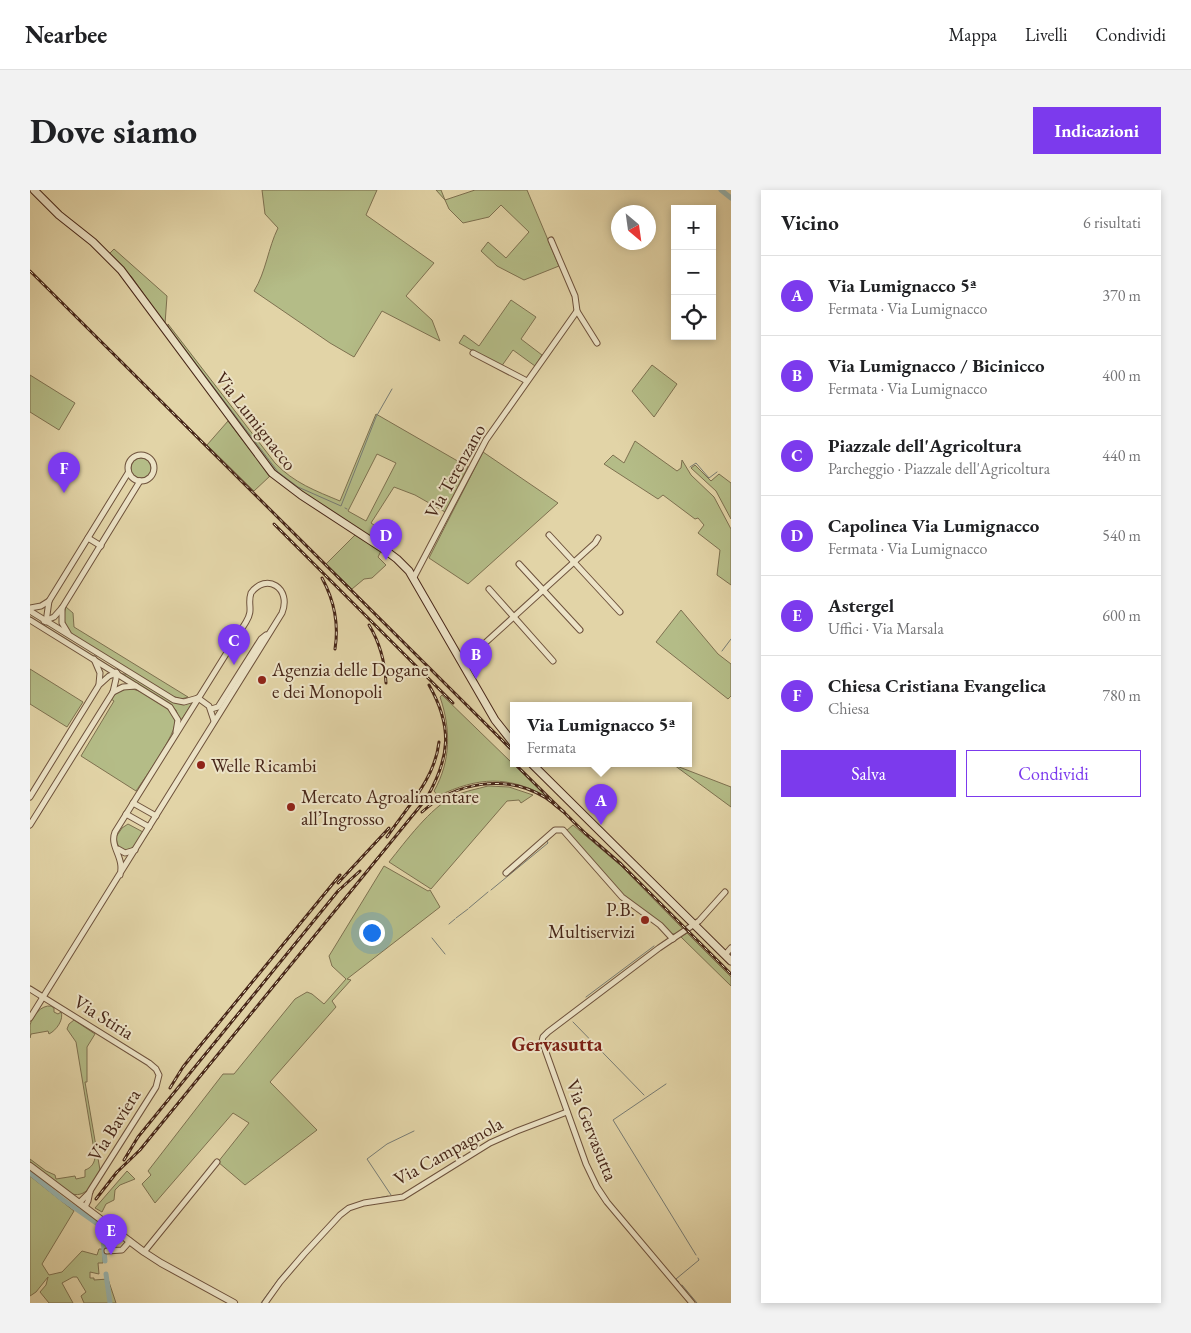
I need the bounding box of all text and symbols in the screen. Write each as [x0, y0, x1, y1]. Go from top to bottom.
text: Nearbee [25, 19, 107, 50]
text: Mappa [948, 23, 997, 46]
text: Livelli [1025, 23, 1067, 46]
text: Condividi [1095, 23, 1166, 46]
button: Indicazioni [1033, 107, 1161, 154]
text: Dove siamo [30, 108, 197, 153]
north arrow [611, 205, 656, 250]
map controls [671, 205, 716, 340]
button: + [671, 205, 716, 250]
text: Vicino [781, 209, 839, 236]
text: 6 risultati [1083, 212, 1141, 233]
button: − [671, 250, 716, 295]
text: Via Lumignacco 5ª [828, 273, 977, 298]
text: A [791, 285, 803, 306]
text: 370 m [1102, 285, 1141, 306]
button: locate [671, 295, 716, 340]
text: Fermata · Via Lumignacco [828, 298, 987, 319]
text: Via Lumignacco / Bicinicco [828, 353, 1045, 378]
text: B [792, 365, 802, 386]
text: 400 m [1102, 365, 1141, 386]
street label: Via Lumignacco [210, 366, 302, 476]
text: Fermata · Via Lumignacco [828, 378, 987, 399]
street label: Via Terenzano [419, 419, 491, 523]
text: Piazzale dell'Agricoltura [828, 433, 1022, 458]
text: C [791, 445, 803, 466]
text: 440 m [1102, 445, 1141, 466]
pin: F [48, 452, 80, 493]
text: Parcheggio · Piazzale dell'Agricoltura [828, 458, 1050, 479]
text: Capolinea Via Lumignacco [828, 513, 1039, 538]
pin: D [370, 519, 402, 560]
text: D [791, 525, 803, 546]
text: 540 m [1102, 525, 1141, 546]
text: Fermata · Via Lumignacco [828, 538, 987, 559]
text: Astergel [828, 593, 894, 618]
text: E [792, 605, 802, 626]
text: 600 m [1102, 605, 1141, 626]
text: Uffici · Via Marsala [828, 618, 944, 639]
pin: C [218, 624, 250, 665]
pin: B [460, 638, 492, 679]
place label: Agenzia delle Dogane e dei Monopoli [271, 657, 428, 704]
text: Chiesa Cristiana Evangelica [828, 673, 1046, 698]
marker: Agenzia delle Dogane e dei Monopoli [256, 674, 268, 686]
text: F [793, 685, 801, 706]
text: 780 m [1102, 685, 1141, 706]
text: Chiesa [828, 698, 869, 719]
popup [510, 702, 692, 767]
text: Via Lumignacco 5ª [527, 712, 675, 737]
text: Fermata [527, 737, 576, 758]
button: Salva [781, 750, 956, 797]
button: Condividi [966, 750, 1141, 797]
place label: Welle Ricambi [211, 753, 317, 778]
marker: Welle Ricambi [195, 759, 207, 771]
place label: Mercato Agroalimentare all’Ingrosso [301, 784, 479, 831]
pin: A [585, 784, 617, 825]
marker: Mercato Agroalimentare all’Ingrosso [285, 801, 297, 813]
place label: P.B. Multiservizi [548, 897, 635, 944]
marker: P.B. Multiservizi [639, 914, 651, 926]
your location [359, 920, 385, 946]
street label: Via Stiria [69, 989, 139, 1045]
district label: Gervasutta [512, 1031, 603, 1057]
street label: Via Gervasutta [560, 1076, 624, 1185]
street label: Via Baviera [82, 1084, 146, 1166]
street label: Via Campagnola [389, 1111, 507, 1191]
pin: E [95, 1214, 127, 1255]

